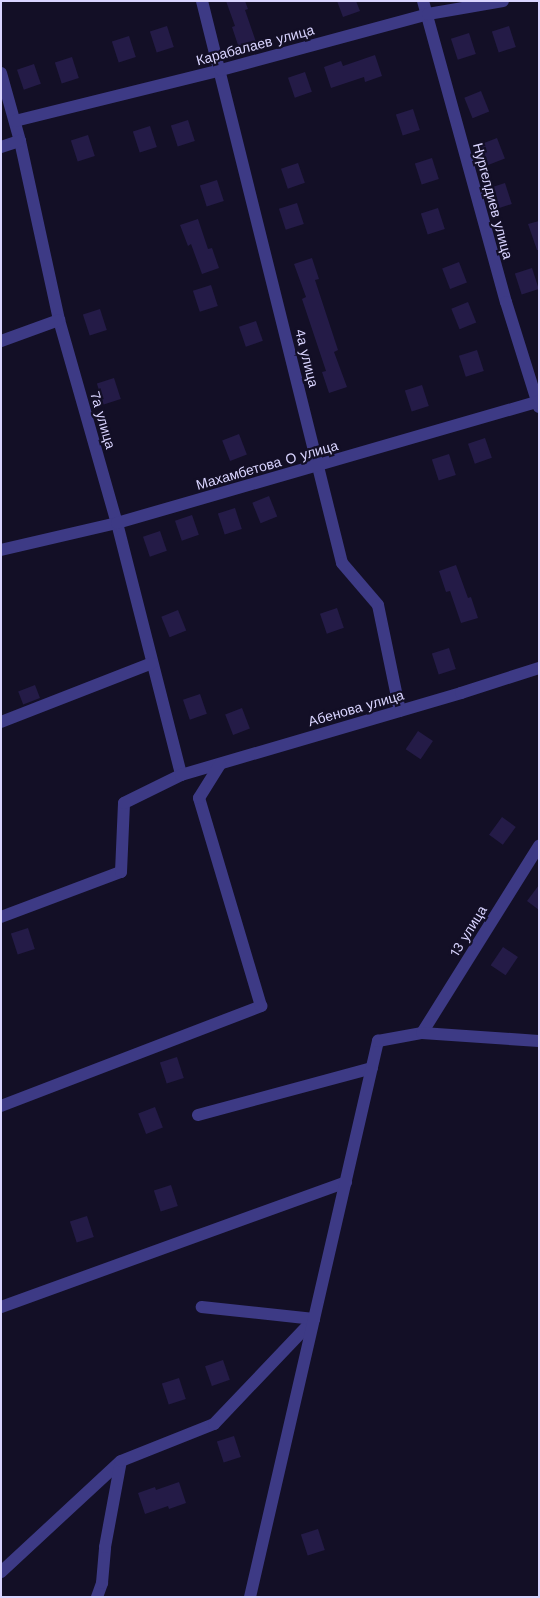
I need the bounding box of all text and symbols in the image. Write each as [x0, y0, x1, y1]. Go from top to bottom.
street label: Карабалаев улица [194, 21, 316, 69]
street label: Нургелдиев улица [469, 141, 517, 261]
street label: 4а улица [292, 327, 322, 389]
street label: 7а улица [87, 389, 119, 451]
street label: Махамбетова О улица [194, 437, 340, 493]
street label: Абенова улица [306, 686, 406, 730]
street label: 13 улица [446, 902, 490, 960]

